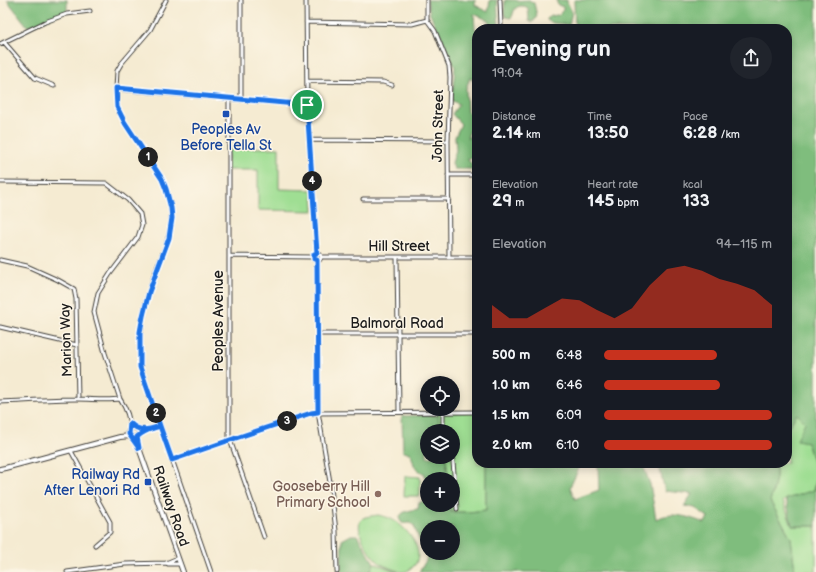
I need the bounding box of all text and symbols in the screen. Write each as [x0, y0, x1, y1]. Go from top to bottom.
text: Evening run [492, 36, 611, 63]
button: share [730, 37, 772, 79]
text: 19:04 [492, 65, 523, 81]
pin [290, 88, 324, 122]
street label: John Street [429, 89, 447, 162]
icon: arrive [296, 94, 318, 116]
marker: Peoples Av Before Tella St [221, 109, 231, 119]
text: Distance [492, 110, 536, 123]
text: Time [587, 110, 612, 123]
text: Pace [683, 110, 708, 123]
place label: Peoples Av Before Tella St [180, 121, 273, 154]
text: 2.14 [492, 123, 523, 143]
text: 13:50 [587, 123, 629, 143]
text: 6:28 [683, 123, 717, 143]
text: km [523, 128, 541, 141]
text: /km [717, 128, 740, 141]
pin: 1 [138, 147, 158, 167]
text: 1 [146, 150, 150, 163]
pin: 4 [302, 171, 322, 191]
text: 4 [309, 174, 315, 187]
text: Elevation [492, 178, 538, 191]
text: Heart rate [587, 178, 638, 191]
text: kcal [683, 178, 702, 191]
text: 29 [492, 191, 512, 211]
text: 145 [587, 191, 614, 211]
text: 133 [683, 191, 710, 211]
text: m [512, 196, 524, 209]
text: bpm [614, 196, 639, 209]
text: Elevation [492, 236, 546, 252]
text: 94–115 m [716, 236, 772, 252]
street label: Hill Street [368, 238, 431, 255]
street label: Peoples Avenue [210, 270, 227, 372]
street label: Marion Way [56, 302, 76, 377]
street label: Balmoral Road [350, 315, 444, 332]
text: 500 m [492, 347, 530, 363]
text: 6:48 [556, 347, 582, 363]
map controls [420, 376, 460, 560]
button: locate [420, 376, 460, 416]
text: 1.0 km [492, 377, 530, 393]
text: 6:46 [556, 377, 582, 393]
pin: 2 [146, 403, 166, 423]
text: 2 [153, 406, 159, 419]
text: 1.5 km [492, 407, 529, 423]
text: 6:09 [556, 407, 582, 423]
pin: 3 [277, 411, 297, 431]
text: 3 [284, 414, 290, 427]
button: layers [420, 424, 460, 464]
text: 2.0 km [492, 437, 532, 453]
text: 6:10 [556, 437, 579, 453]
street label: Railway Road [149, 463, 193, 549]
place label: Railway Rd After Lenori Rd [44, 466, 140, 499]
button: + [420, 472, 460, 512]
marker: Railway Rd After Lenori Rd [143, 477, 153, 487]
place label: Gooseberry Hill Primary School [272, 478, 370, 511]
marker: Gooseberry Hill Primary School [373, 489, 383, 499]
button: − [420, 520, 460, 560]

